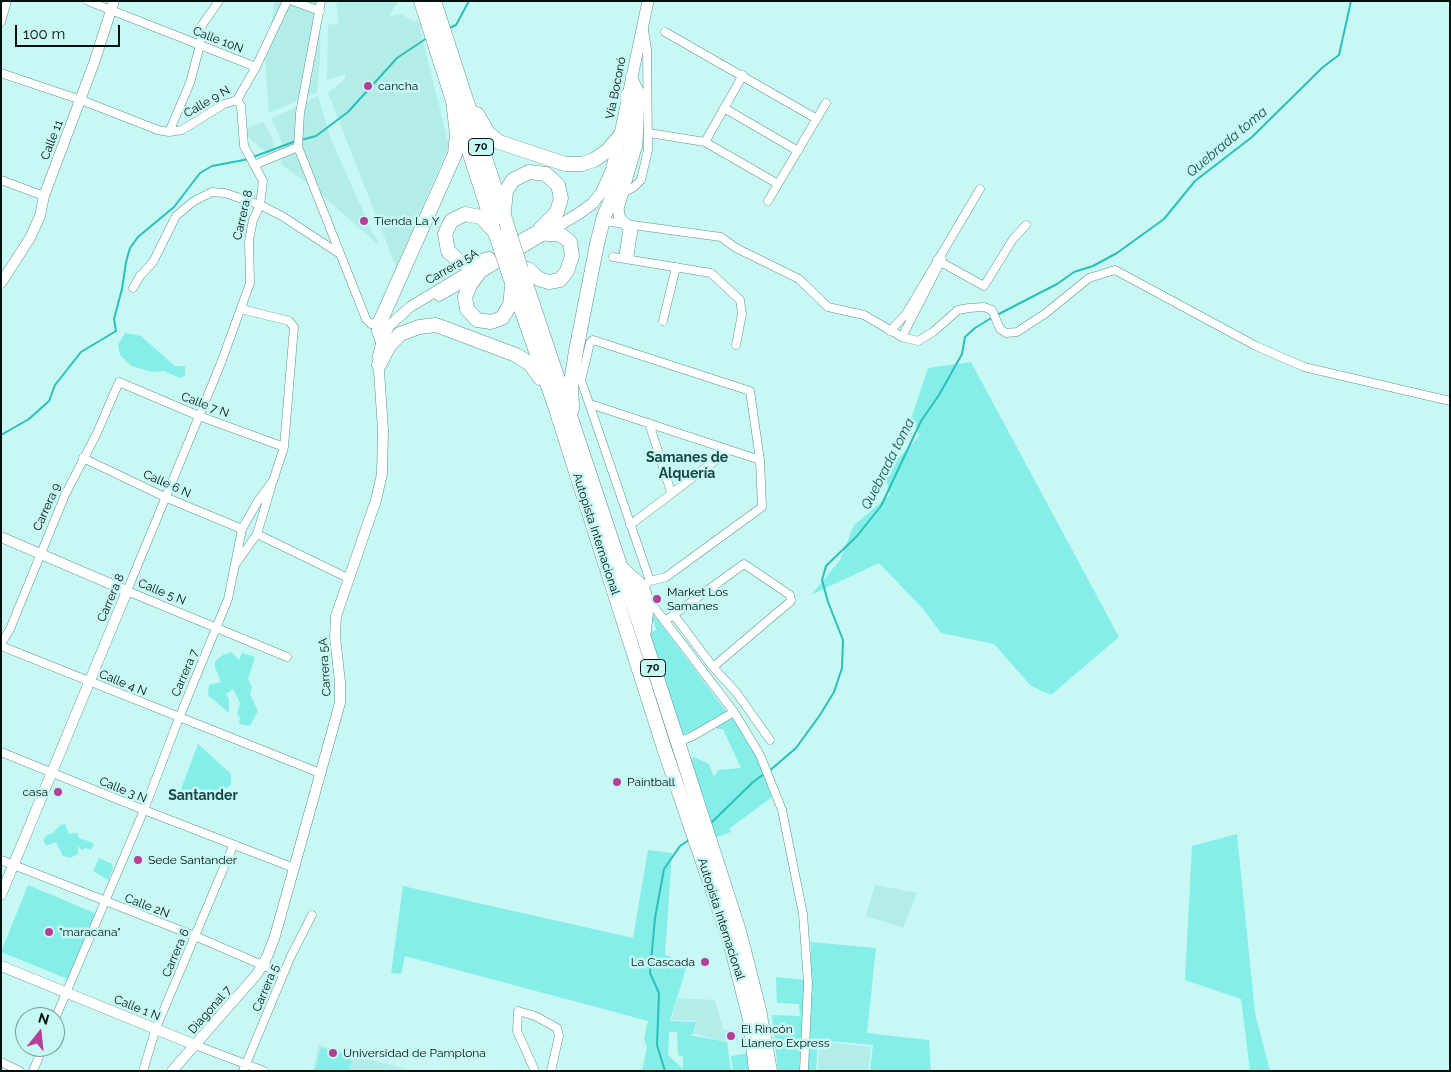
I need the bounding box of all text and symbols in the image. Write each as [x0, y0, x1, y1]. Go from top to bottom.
scale bar [18, 15, 122, 47]
street label: Calle 10N [191, 24, 245, 56]
text: 100 m [23, 25, 65, 43]
street label: Vía Boconó [603, 56, 629, 120]
place label: cancha [378, 79, 418, 93]
marker: cancha [362, 80, 374, 92]
street label: Calle 9 N [181, 83, 233, 121]
water label: Quebrada toma [1183, 103, 1271, 181]
street label: Calle 11 [38, 118, 66, 162]
road number: 70 [468, 138, 494, 156]
street label: Carrera 8 [230, 189, 256, 241]
place label: Tienda La Y [374, 214, 439, 228]
marker: Tienda La Y [358, 215, 370, 227]
street label: Carrera 5A [423, 246, 481, 288]
street label: Calle 7 N [179, 389, 231, 421]
water label: Quebrada toma [858, 416, 918, 512]
district label: Samanes de Alquería [646, 450, 728, 482]
street label: Calle 6 N [141, 467, 193, 501]
street label: Autopista Internacional [569, 471, 623, 597]
street label: Carrera 9 [30, 481, 64, 533]
street label: Carrera 8 [94, 572, 128, 624]
street label: Calle 5 N [136, 576, 188, 608]
place label: Market Los Samanes [667, 585, 728, 613]
marker: Market Los Samanes [651, 593, 663, 605]
street label: Carrera 5A [316, 637, 334, 697]
street label: Carrera 7 [169, 647, 201, 699]
road number: 70 [640, 660, 666, 676]
street label: Calle 4 N [97, 667, 149, 699]
street label: Calle 3 N [97, 774, 149, 806]
place label: Paintball [627, 775, 675, 789]
marker: Paintball [611, 776, 623, 788]
place label: casa [23, 785, 48, 799]
marker: casa [52, 786, 64, 798]
district label: Santander [168, 788, 238, 804]
place label: Sede Santander [148, 853, 237, 867]
marker: Sede Santander [132, 854, 144, 866]
street label: Autopista Internacional [694, 856, 748, 982]
street label: Calle 2N [123, 891, 171, 921]
place label: "maracana" [59, 925, 121, 939]
marker: "maracana" [43, 926, 55, 938]
street label: Carrera 6 [159, 927, 193, 979]
place label: La Cascada [631, 955, 695, 969]
marker: La Cascada [699, 956, 711, 968]
street label: Carrera 5 [250, 962, 282, 1014]
street label: Diagonal 7 [185, 983, 235, 1037]
street label: Calle 1 N [112, 992, 162, 1024]
north arrow [15, 1007, 65, 1057]
text: N [37, 1009, 51, 1028]
place label: El Rincón Llanero Express [741, 1022, 829, 1050]
marker: El Rincón Llanero Express [725, 1030, 737, 1042]
place label: Universidad de Pamplona [343, 1046, 486, 1060]
marker: Universidad de Pamplona [327, 1047, 339, 1059]

